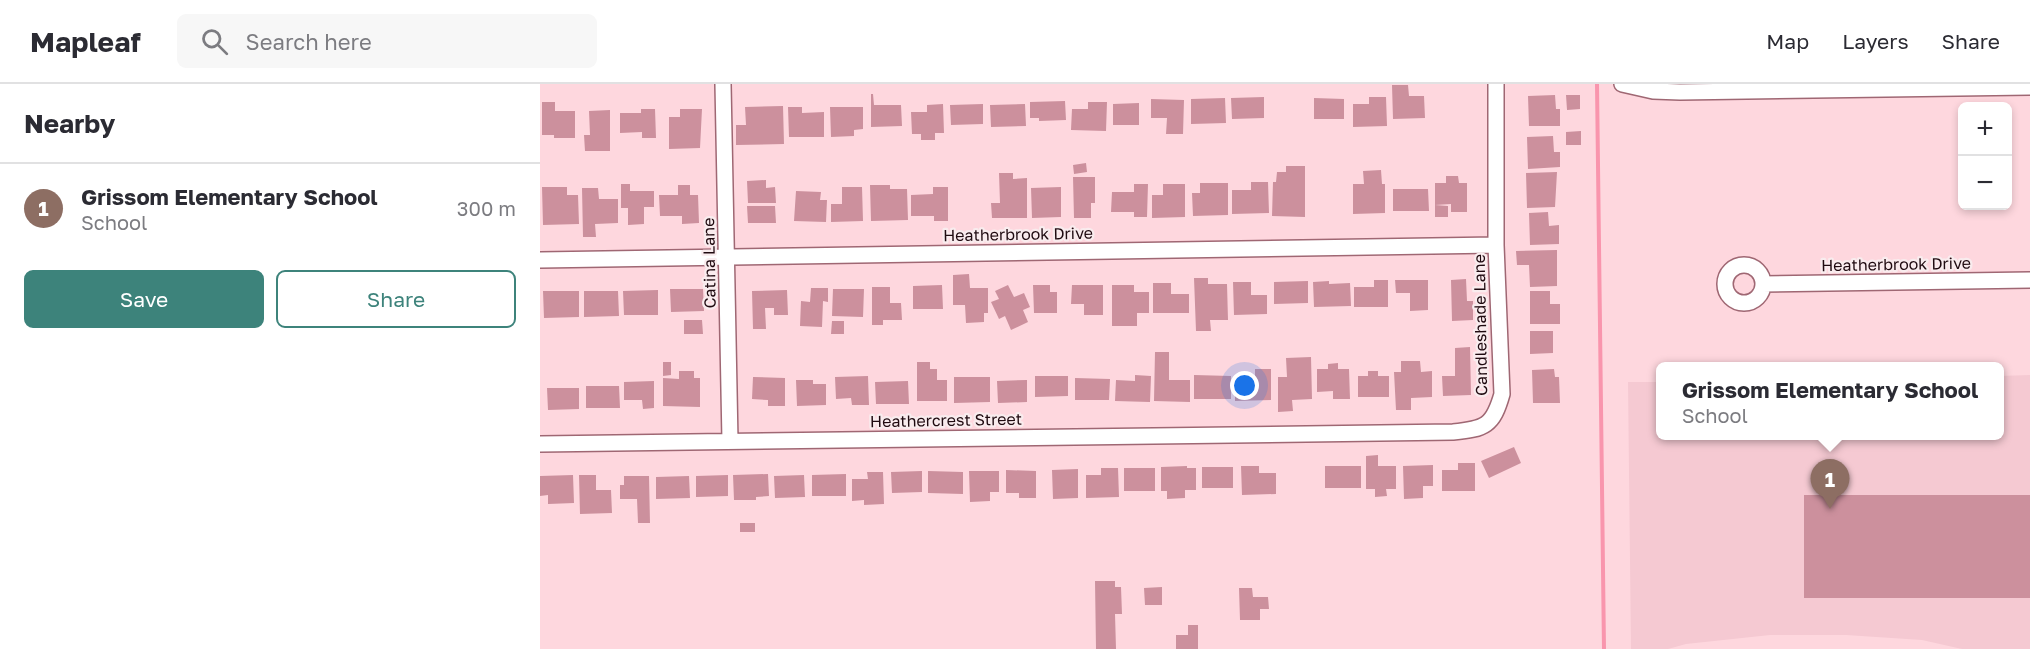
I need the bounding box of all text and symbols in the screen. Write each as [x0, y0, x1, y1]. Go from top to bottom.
search box [177, 14, 597, 68]
text: Mapleaf [30, 25, 141, 58]
icon: search [198, 25, 231, 58]
text: Search here [246, 28, 372, 55]
text: Map [1766, 28, 1809, 54]
text: Layers [1842, 28, 1909, 54]
text: Share [1942, 28, 2000, 54]
map controls [1958, 102, 2012, 210]
button: + [1958, 102, 2012, 156]
text: Nearby [24, 108, 115, 139]
button: − [1958, 156, 2012, 210]
text: Grissom Elementary School [81, 183, 378, 210]
text: 1 [38, 196, 49, 220]
text: 300 m [457, 196, 516, 220]
text: School [81, 210, 147, 234]
street label: Catina Lane [698, 217, 720, 309]
street label: Heatherbrook Drive [943, 223, 1093, 245]
street label: Heatherbrook Drive [1821, 253, 1971, 275]
street label: Candleshade Lane [1469, 254, 1491, 396]
button: Save [24, 270, 264, 328]
button: Share [276, 270, 516, 328]
popup [1656, 362, 2004, 440]
your location [1230, 371, 1259, 400]
text: Grissom Elementary School [1682, 376, 1978, 403]
text: School [1682, 403, 1748, 427]
street label: Heathercrest Street [870, 409, 1022, 431]
pin: 1 [1810, 460, 1850, 509]

